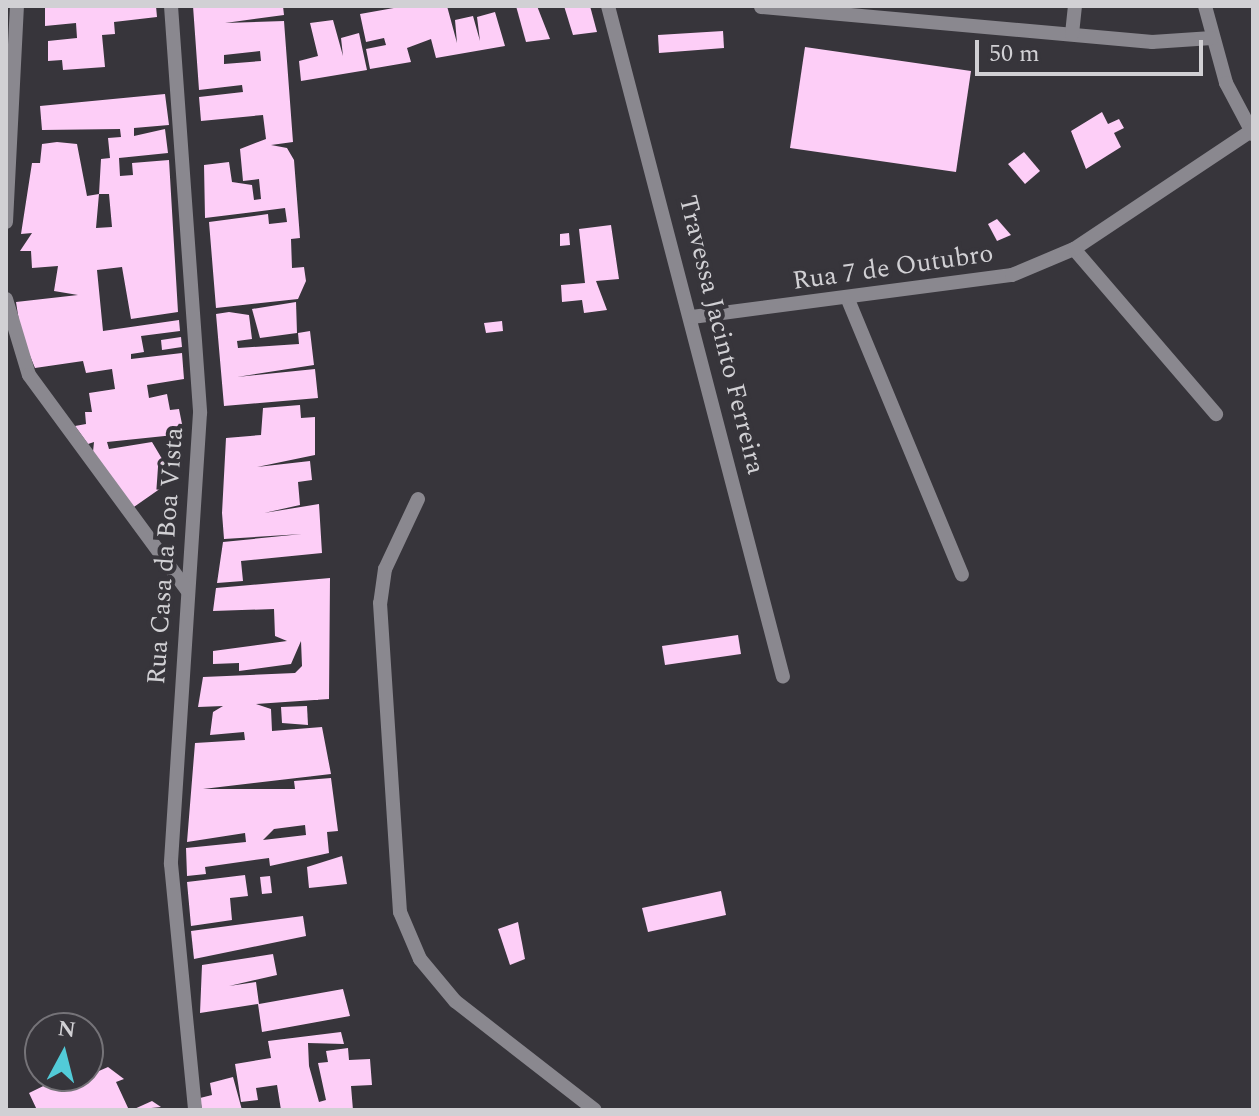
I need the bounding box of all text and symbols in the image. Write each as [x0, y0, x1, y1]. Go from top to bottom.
scale bar [979, 24, 1207, 74]
text: 50 m [989, 36, 1040, 72]
street label: Travessa Jacinto Ferreira [671, 192, 771, 478]
street label: Rua 7 de Outubro [791, 238, 995, 298]
street label: Rua Casa da Boa Vista [141, 426, 191, 686]
north arrow [24, 1012, 104, 1092]
text: N [56, 1012, 78, 1047]

